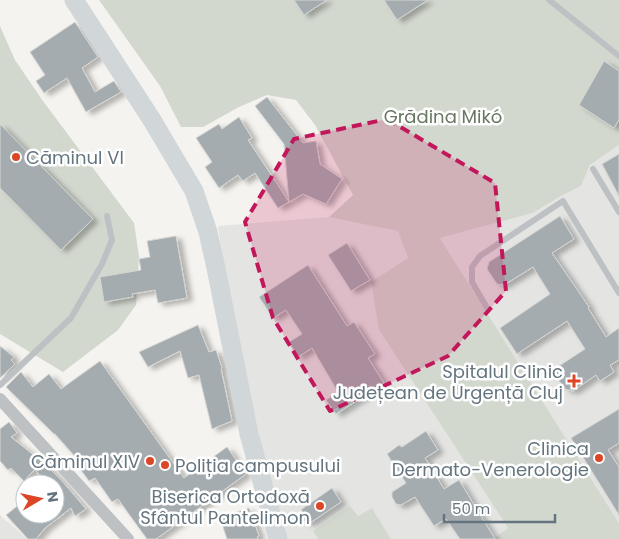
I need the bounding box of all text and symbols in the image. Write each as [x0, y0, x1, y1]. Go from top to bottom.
park label: Grădina Mikó [384, 104, 502, 129]
place label: Căminul VI [26, 145, 124, 170]
marker: Căminul VI [10, 151, 22, 163]
place label: Spitalul Clinic Județean de Urgență Cluj [333, 359, 563, 405]
marker: Spitalul Clinic Județean de Urgență Cluj [567, 374, 581, 388]
place label: Clinica Dermato-Venerologie [392, 436, 589, 482]
place label: Căminul XIV [31, 449, 140, 474]
marker: Clinica Dermato-Venerologie [593, 452, 605, 464]
place label: Poliția campusului [175, 453, 340, 478]
marker: Căminul XIV [144, 455, 156, 467]
marker: Poliția campusului [159, 459, 171, 471]
north arrow [15, 474, 65, 524]
place label: Biserica Ortodoxă Sfântul Pantelimon [140, 484, 310, 530]
text: N [42, 490, 64, 504]
scale bar [444, 492, 555, 524]
text: 50 m [452, 498, 490, 519]
marker: Biserica Ortodoxă Sfântul Pantelimon [314, 500, 326, 512]

